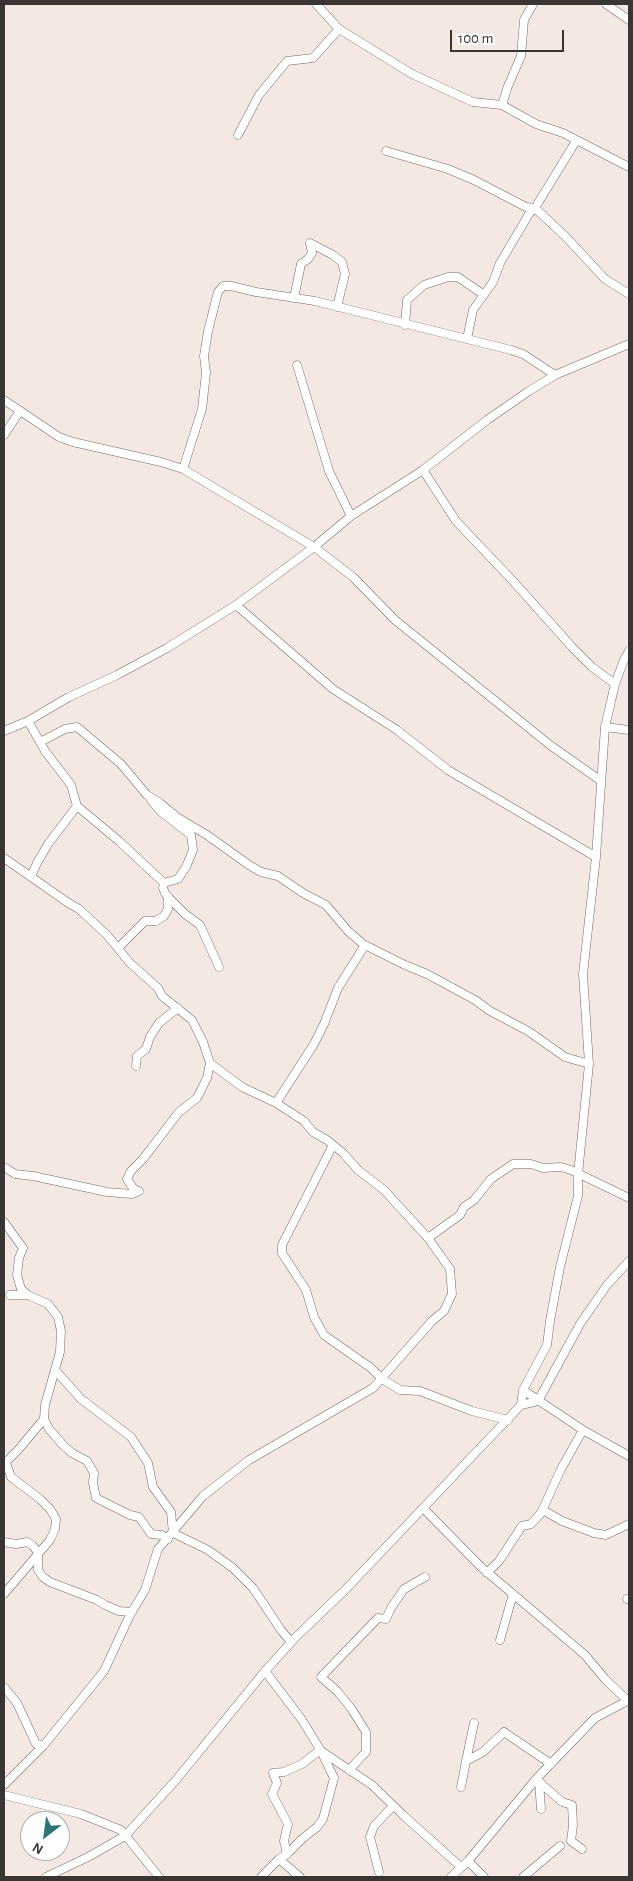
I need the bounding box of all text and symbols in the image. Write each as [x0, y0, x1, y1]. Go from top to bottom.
scale bar [453, 20, 567, 52]
text: 100 m [458, 31, 493, 46]
north arrow [20, 1811, 70, 1861]
text: N [30, 1840, 46, 1857]

